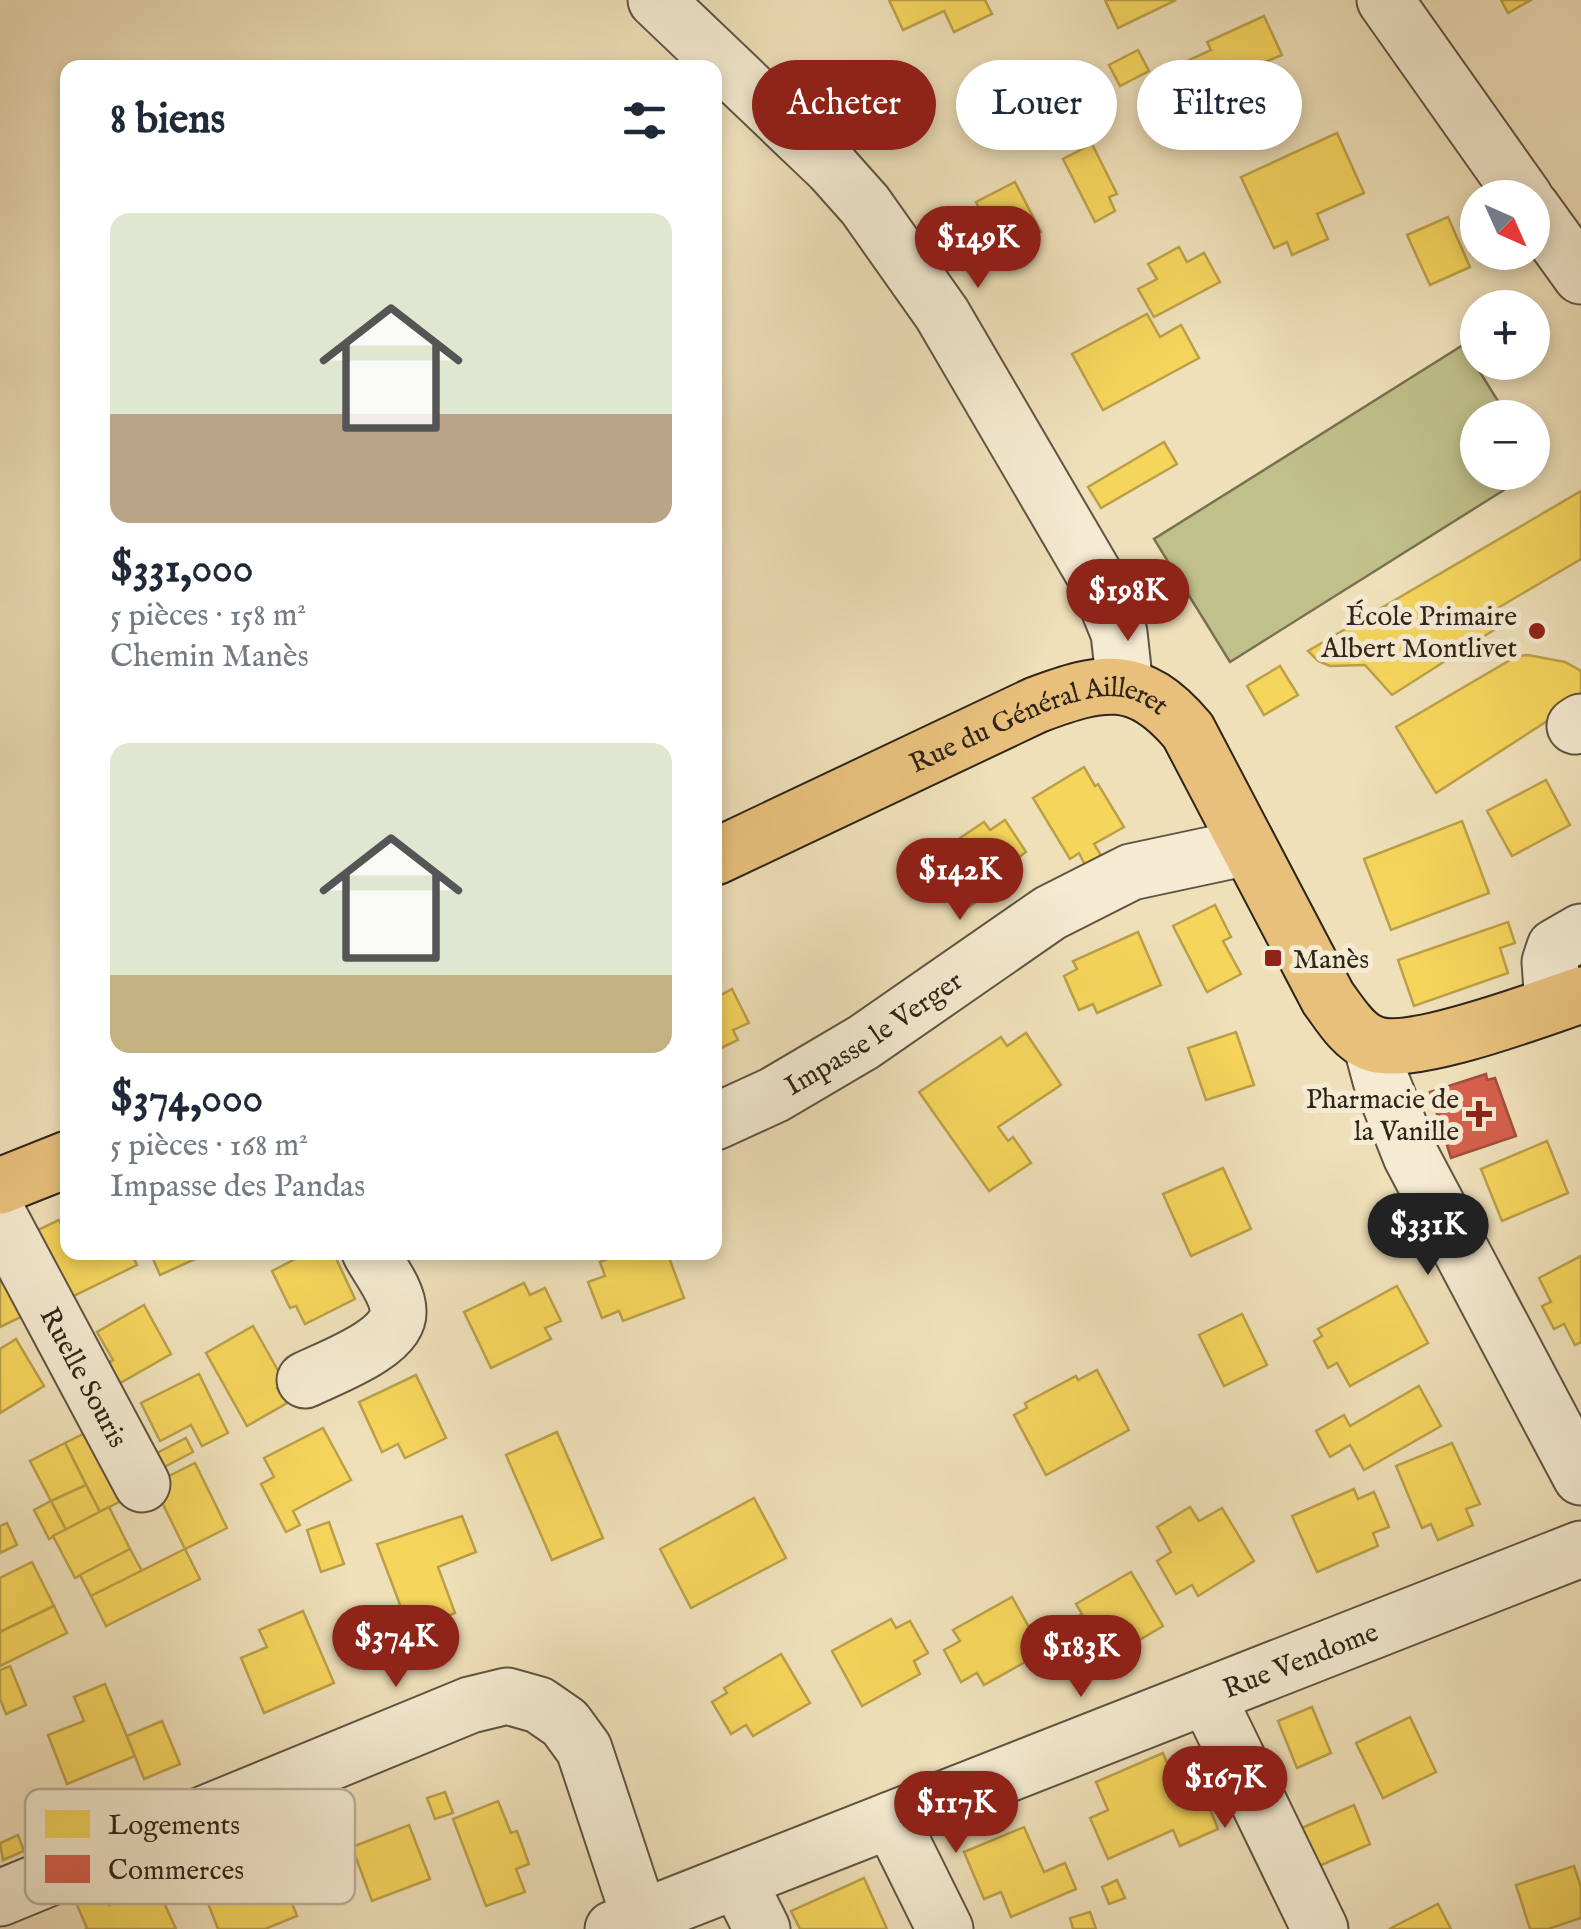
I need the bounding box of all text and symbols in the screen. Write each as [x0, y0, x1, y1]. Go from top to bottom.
chip: Acheter [752, 60, 936, 150]
chip: Louer [956, 60, 1117, 150]
chip: Filtres [1137, 60, 1302, 150]
icon: filters [617, 93, 672, 148]
text: 8 biens [110, 94, 225, 147]
north arrow [1460, 180, 1550, 270]
map controls [1460, 180, 1550, 490]
pin: $149K [908, 206, 1048, 291]
text: $149K [937, 218, 1019, 259]
icon: home [301, 278, 481, 458]
button: + [1460, 290, 1550, 380]
button: − [1460, 400, 1550, 490]
text: $331,000 [110, 543, 253, 596]
pin: $198K [1058, 559, 1198, 644]
text: $198K [1088, 571, 1168, 612]
text: 5 pièces · 158 m² [110, 596, 306, 637]
place label: École Primaire Albert Montlivet [1320, 599, 1517, 667]
marker: École Primaire Albert Montlivet [1526, 620, 1548, 642]
text: Chemin Manès [110, 637, 309, 678]
street label: Rue du Général Ailleret [904, 671, 1175, 782]
icon: home [301, 808, 481, 988]
pin: $142K [890, 838, 1030, 923]
text: $142K [918, 850, 1002, 891]
place label: Manès [1293, 943, 1369, 978]
marker: Manès [1262, 947, 1284, 969]
street label: Impasse le Verger [779, 964, 970, 1105]
text: $374,000 [110, 1073, 263, 1126]
place label: Pharmacie de la Vanille [1306, 1083, 1459, 1150]
marker: Pharmacie de la Vanille [1468, 1103, 1490, 1125]
text: 5 pièces · 168 m² [110, 1126, 308, 1167]
text: Impasse des Pandas [110, 1167, 365, 1208]
pin: $331K [1358, 1193, 1498, 1278]
text: $331K [1390, 1205, 1466, 1246]
street label: Ruelle Souris [31, 1302, 134, 1454]
pin: $374K [326, 1605, 466, 1690]
pin: $183K [1011, 1615, 1151, 1700]
street label: Rue Vendome [1218, 1615, 1384, 1708]
text: $374K [354, 1617, 438, 1658]
text: $183K [1042, 1627, 1120, 1668]
pin: $167K [1155, 1746, 1295, 1831]
text: $167K [1184, 1758, 1266, 1799]
pin: $117K [886, 1771, 1026, 1856]
text: $117K [916, 1783, 996, 1824]
legend [25, 1789, 355, 1904]
text: Logements [108, 1809, 240, 1844]
text: Commerces [108, 1854, 244, 1889]

